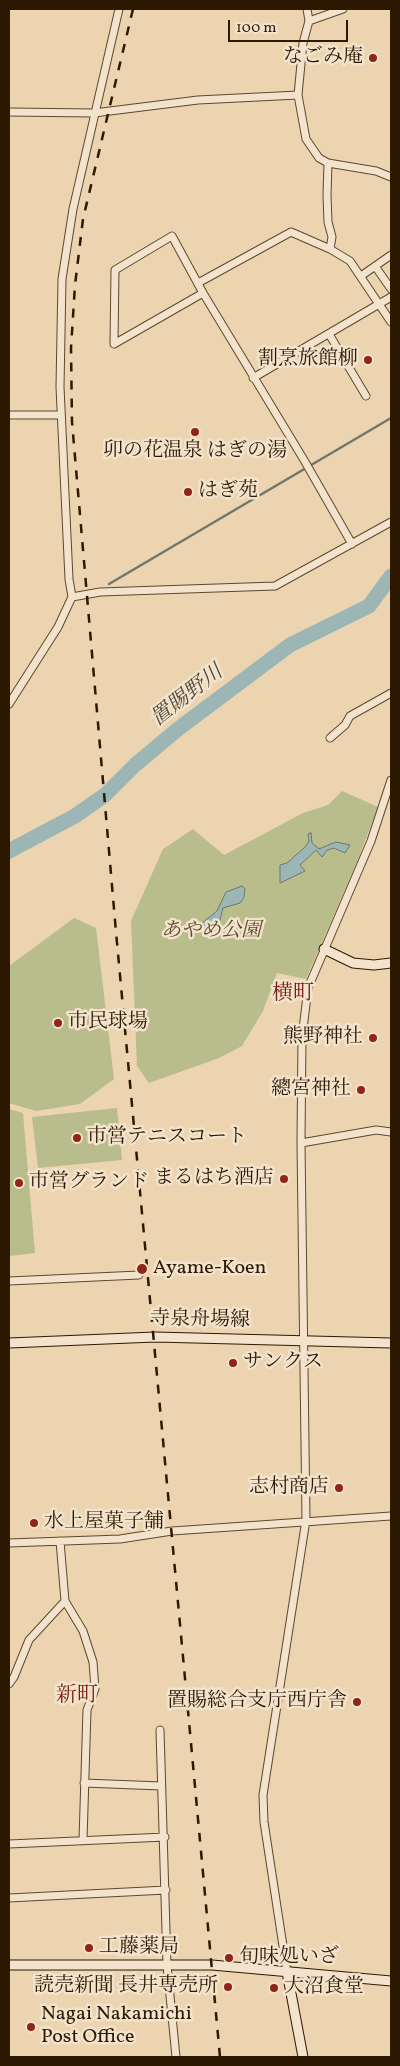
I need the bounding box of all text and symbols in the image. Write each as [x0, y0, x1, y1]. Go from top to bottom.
scale bar [230, 10, 350, 42]
text: 100 m [236, 18, 276, 39]
place label: なごみ庵 [283, 46, 363, 70]
marker: なごみ庵 [367, 52, 379, 64]
place label: 割烹旅館柳 [258, 348, 358, 372]
marker: 割烹旅館柳 [362, 354, 374, 366]
marker: 卯の花温泉 はぎの湯 [189, 426, 201, 438]
place label: 卯の花温泉 はぎの湯 [103, 440, 287, 464]
place label: はぎ苑 [198, 480, 258, 504]
marker: はぎ苑 [182, 486, 194, 498]
water label: 置賜野川 [147, 661, 229, 733]
park label: あやめ公園 [161, 920, 261, 944]
district label: 横町 [272, 982, 314, 1008]
place label: 市民球場 [68, 1011, 148, 1035]
marker: 市民球場 [52, 1017, 64, 1029]
place label: 熊野神社 [283, 1026, 363, 1050]
marker: 熊野神社 [367, 1032, 379, 1044]
place label: 總宮神社 [271, 1078, 351, 1102]
marker: 總宮神社 [355, 1084, 367, 1096]
place label: 市営テニスコート [87, 1126, 247, 1150]
marker: 市営テニスコート [71, 1132, 83, 1144]
place label: まるはち酒店 [154, 1167, 274, 1191]
place label: 市営グランド [29, 1171, 149, 1195]
marker: まるはち酒店 [278, 1173, 290, 1185]
marker: 市営グランド [13, 1177, 25, 1189]
place label: Ayame-Koen [153, 1257, 266, 1281]
marker: Ayame-Koen [135, 1262, 149, 1276]
street label: 寺泉舟場線 [150, 1308, 250, 1334]
place label: サンクス [243, 1351, 323, 1375]
marker: サンクス [227, 1357, 239, 1369]
place label: 志村商店 [249, 1476, 329, 1500]
marker: 志村商店 [333, 1482, 345, 1494]
place label: 水上屋菓子舗 [44, 1511, 164, 1535]
marker: 水上屋菓子舗 [28, 1517, 40, 1529]
district label: 新町 [56, 1684, 98, 1710]
place label: 置賜総合支庁西庁舎 [167, 1690, 347, 1714]
marker: 置賜総合支庁西庁舎 [351, 1696, 363, 1708]
place label: 工藤薬局 [99, 1936, 179, 1960]
marker: 工藤薬局 [83, 1942, 95, 1954]
place label: 旬味処いざ [239, 1946, 339, 1970]
marker: 旬味処いざ [223, 1952, 235, 1964]
place label: 読売新聞 長井専売所 [34, 1975, 218, 1999]
place label: 大沼食堂 [284, 1976, 364, 2000]
marker: 読売新聞 長井専売所 [222, 1981, 234, 1993]
marker: 大沼食堂 [268, 1982, 280, 1994]
place label: Nagai Nakamichi Post Office [41, 2003, 192, 2050]
marker: Nagai Nakamichi Post Office [25, 2021, 37, 2033]

